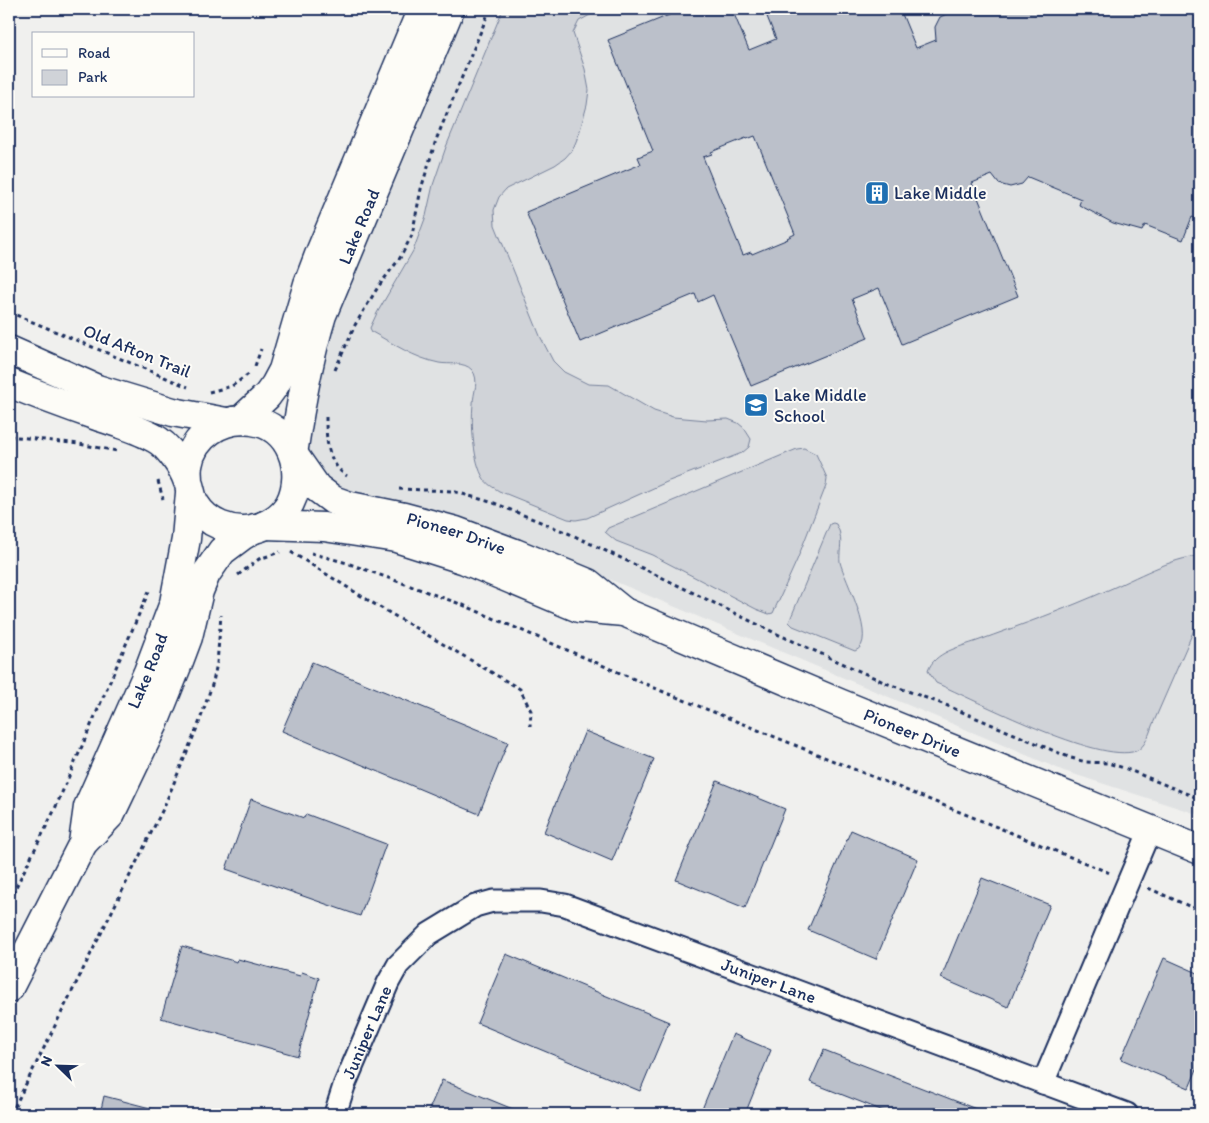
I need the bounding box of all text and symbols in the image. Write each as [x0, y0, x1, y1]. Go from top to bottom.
legend [32, 32, 195, 98]
text: Road [78, 44, 111, 62]
text: Park [78, 68, 108, 86]
building icon: Lake Middle [864, 180, 890, 206]
place label: Lake Middle [894, 182, 987, 204]
street label: Lake Road [333, 185, 385, 268]
street label: Old Afton Trail [80, 319, 194, 383]
place label: Lake Middle School [774, 384, 867, 427]
school or university icon: Lake Middle School [743, 392, 769, 418]
street label: Pioneer Drive [404, 507, 509, 560]
street label: Lake Road [122, 630, 173, 712]
street label: Pioneer Drive [860, 703, 964, 762]
street label: Juniper Lane [718, 953, 819, 1008]
street label: Juniper Lane [337, 982, 397, 1082]
north arrow [32, 1040, 82, 1090]
text: N [37, 1053, 56, 1069]

